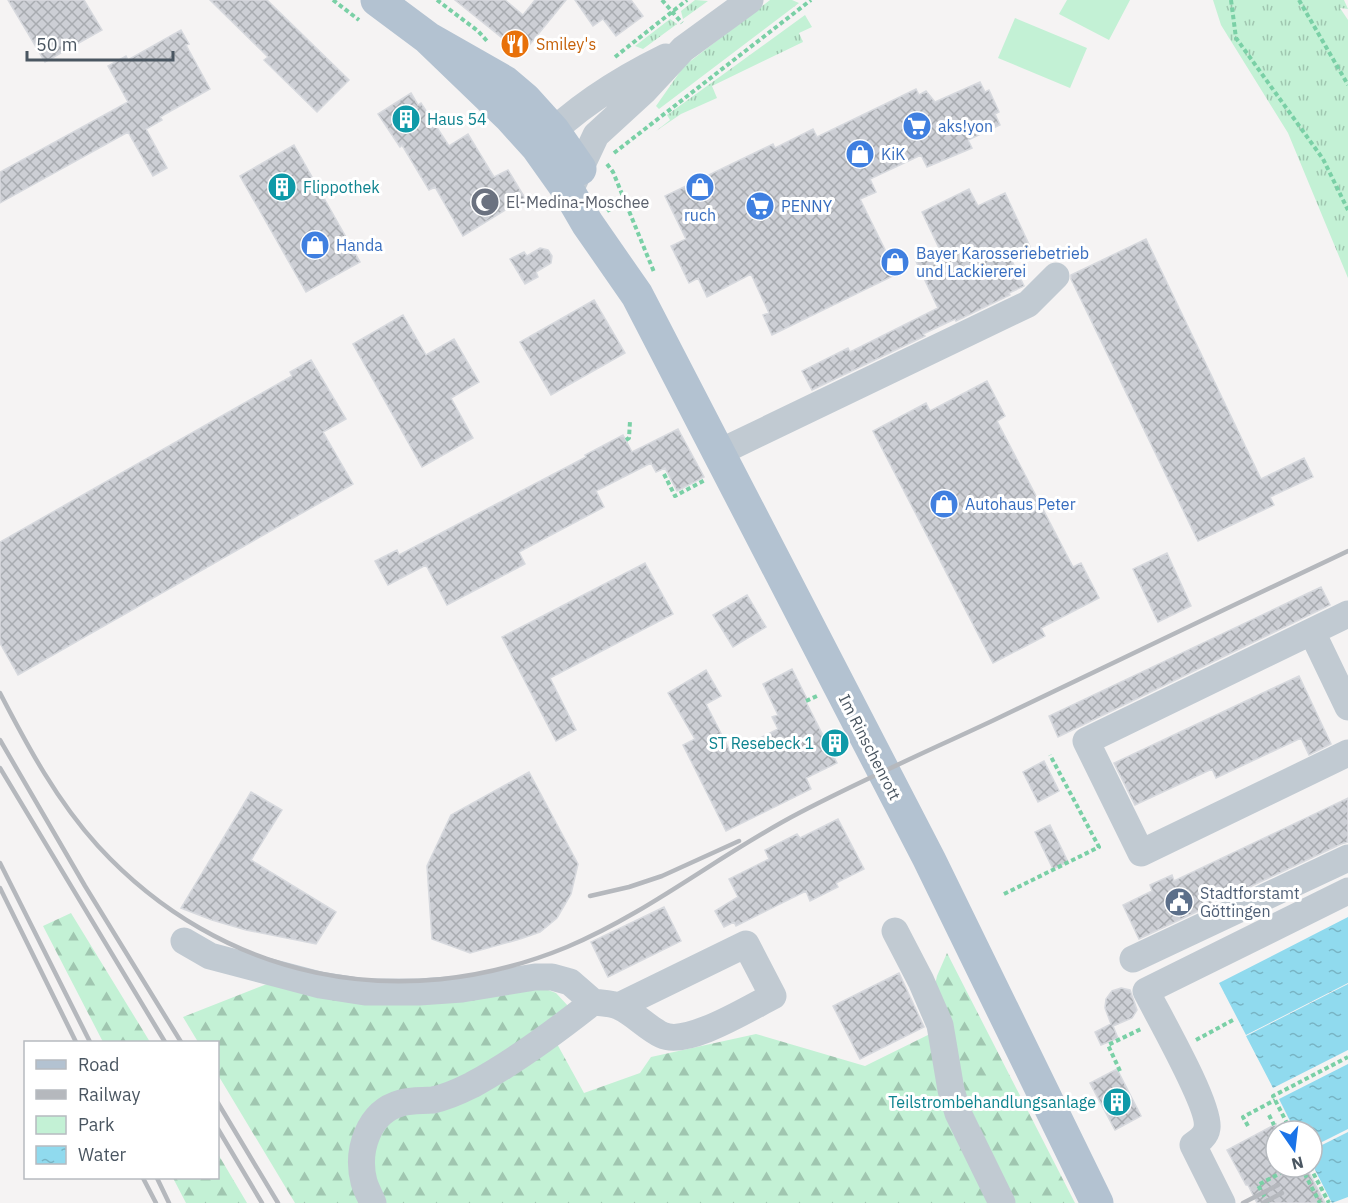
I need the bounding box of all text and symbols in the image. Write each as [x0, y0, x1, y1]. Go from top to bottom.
scale bar [27, 24, 172, 62]
restaurant icon: Smiley's [499, 28, 531, 60]
text: 50 m [36, 33, 78, 56]
place label: Smiley's [536, 34, 596, 54]
building icon: Haus 54 [390, 103, 422, 135]
place label: Haus 54 [427, 109, 487, 129]
supermarket icon: aks!yon [901, 110, 933, 142]
place label: aks!yon [938, 116, 993, 136]
shop icon: KiK [844, 138, 876, 170]
place label: KiK [881, 144, 905, 164]
building icon: Flippothek [266, 171, 298, 203]
shop icon: ruch [684, 171, 716, 203]
place label: Flippothek [303, 177, 380, 197]
mosque icon: El-Medina-Moschee [469, 186, 501, 218]
supermarket icon: PENNY [744, 190, 776, 222]
place label: El-Medina-Moschee [506, 192, 650, 212]
place label: PENNY [781, 196, 833, 216]
place label: ruch [684, 205, 716, 225]
shop icon: Handa [299, 229, 331, 261]
place label: Handa [336, 235, 383, 255]
place label: Bayer Karosseriebetrieb und Lackiererei [916, 243, 1089, 281]
shop icon: Bayer Karosseriebetrieb und Lackiererei [879, 246, 911, 278]
shop icon: Autohaus Peter [928, 488, 960, 520]
place label: Autohaus Peter [965, 494, 1076, 514]
street label: Im Rinschenrott [835, 691, 905, 803]
building icon: ST Resebeck 1 [819, 727, 851, 759]
place label: ST Resebeck 1 [709, 733, 814, 753]
place label: Stadtforstamt Göttingen [1200, 883, 1300, 921]
public building icon: Stadtforstamt Göttingen [1163, 886, 1195, 918]
legend [24, 1041, 219, 1179]
text: Road [78, 1053, 119, 1076]
text: Railway [78, 1083, 140, 1106]
building icon: Teilstrombehandlungsanlage [1101, 1086, 1133, 1118]
place label: Teilstrombehandlungsanlage [888, 1092, 1096, 1112]
text: Park [78, 1113, 115, 1136]
north arrow [1264, 1119, 1324, 1179]
text: Water [78, 1143, 127, 1166]
text: N [1290, 1152, 1306, 1175]

